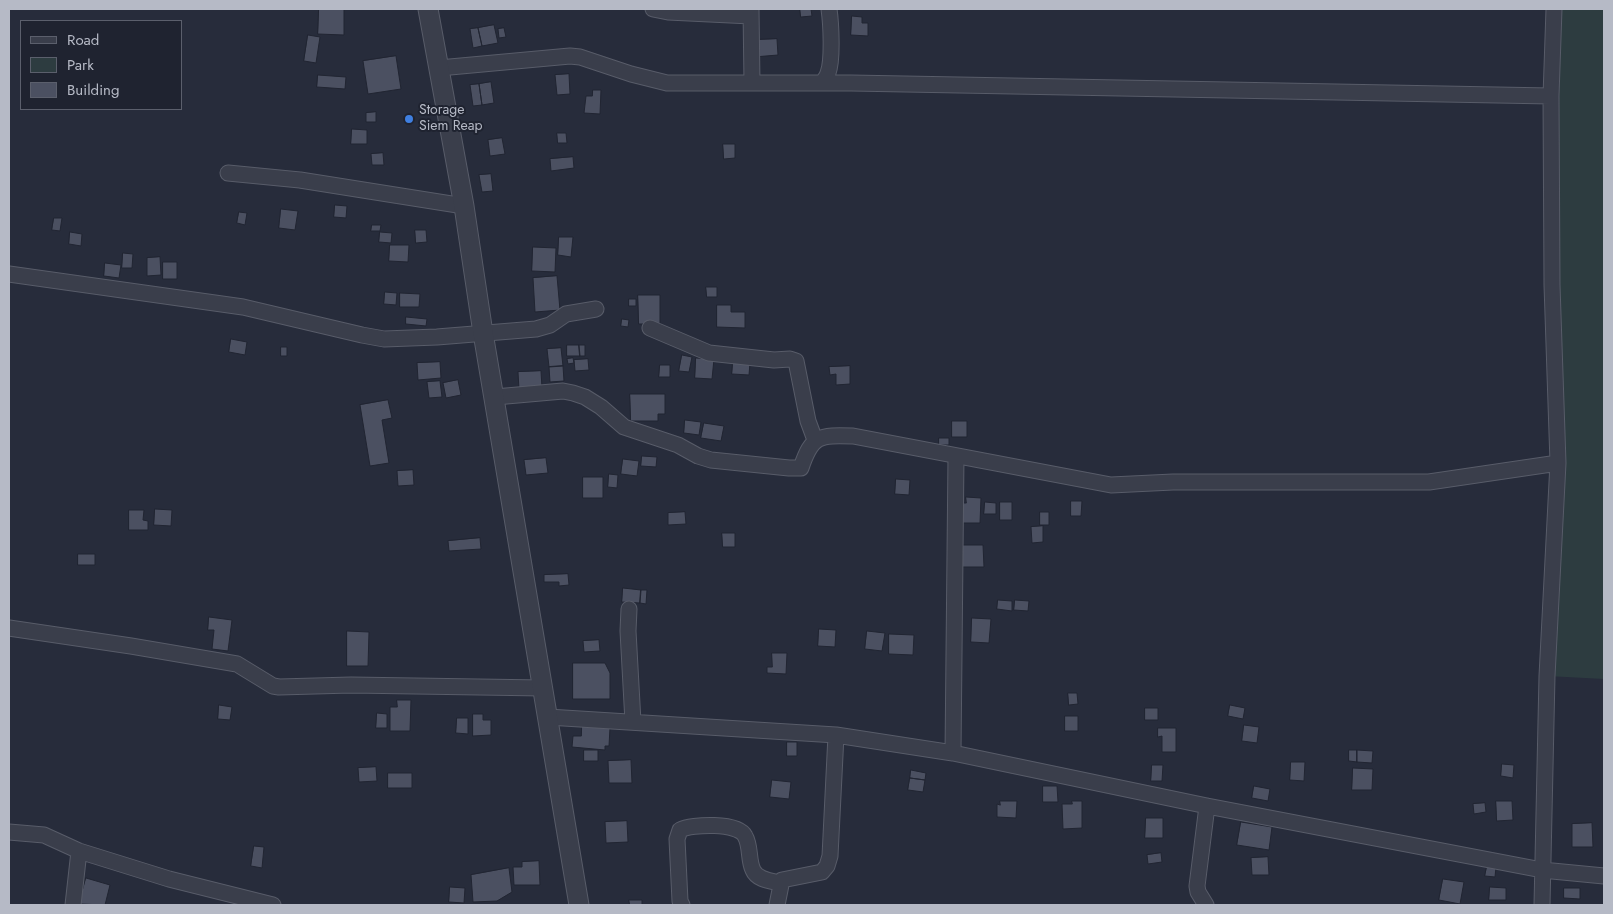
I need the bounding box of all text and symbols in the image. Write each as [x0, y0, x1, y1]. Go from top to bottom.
legend [20, 20, 182, 110]
text: Road [67, 29, 99, 51]
text: Park [67, 54, 94, 76]
text: Building [67, 79, 119, 101]
place label: Storage Siem Reap [419, 103, 482, 136]
marker: Storage Siem Reap [403, 113, 415, 125]

